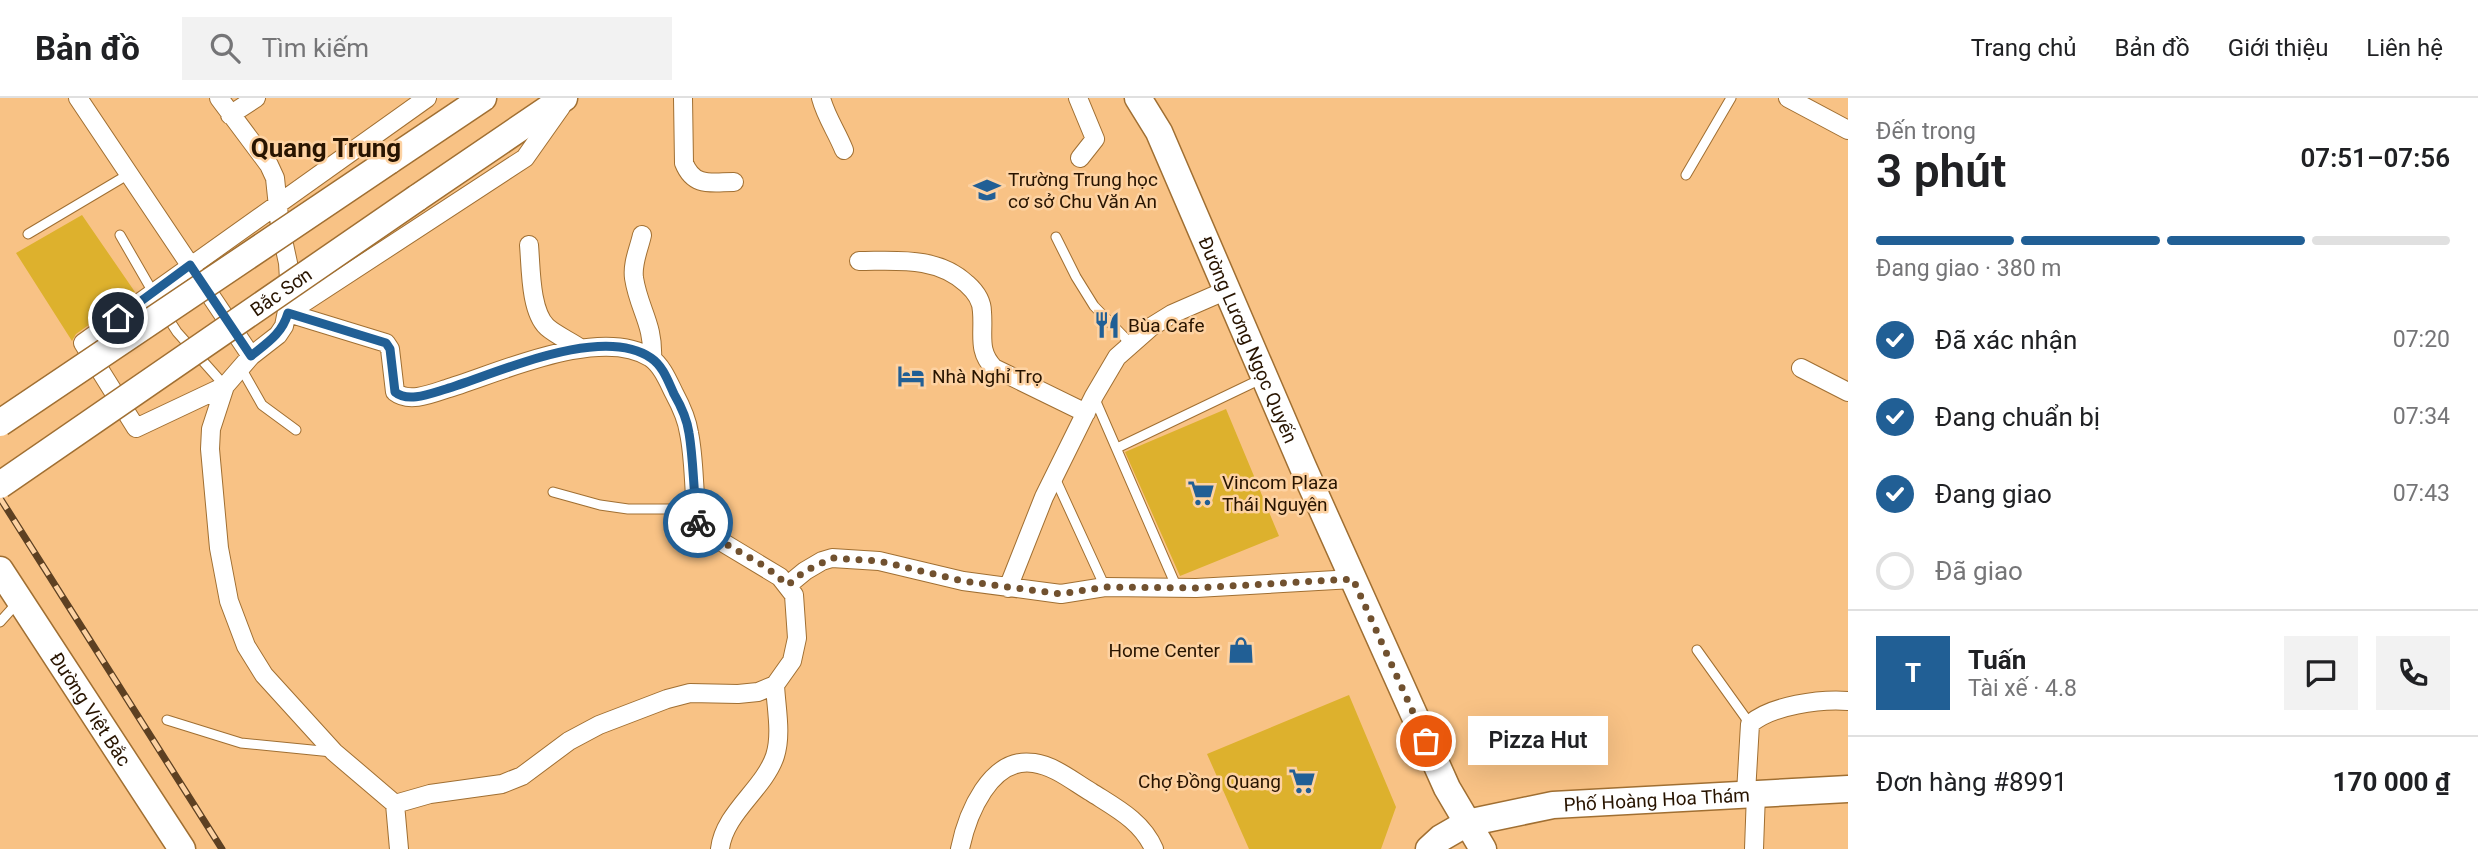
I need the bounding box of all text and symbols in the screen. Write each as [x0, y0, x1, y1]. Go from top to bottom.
search box [182, 17, 672, 80]
text: Bản đồ [35, 29, 140, 68]
icon: search [206, 29, 244, 67]
text: Tìm kiếm [262, 33, 369, 63]
text: Trang chủ [1971, 34, 2077, 62]
text: Bản đồ [2115, 34, 2190, 62]
text: Giới thiệu [2228, 34, 2328, 62]
text: Liên hệ [2366, 34, 2443, 62]
text: Đến trong [1876, 118, 1976, 145]
district label: Quang Trung [251, 133, 401, 163]
text: 07:51–07:56 [2300, 143, 2450, 173]
text: 3 phút [1876, 144, 2006, 198]
place label: Trường Trung học cơ sở Chu Văn An [1008, 168, 1158, 213]
school or university icon: Trường Trung học cơ sở Chu Văn An [972, 175, 1002, 205]
street label: Đường Lương Ngọc Quyến [1194, 233, 1303, 446]
text: Đang giao · 380 m [1876, 255, 2061, 282]
street label: Bắc Sơn [246, 262, 316, 321]
pin [88, 288, 148, 348]
icon: home [99, 299, 137, 337]
restaurant icon: Bùa Cafe [1092, 310, 1122, 340]
place label: Bùa Cafe [1128, 314, 1205, 337]
icon: check [1876, 321, 1914, 359]
text: Đã xác nhận [1935, 325, 2077, 355]
text: 07:20 [2393, 326, 2450, 353]
hotel icon: Nhà Nghỉ Trọ [896, 361, 926, 391]
place label: Nhà Nghỉ Trọ [932, 365, 1043, 388]
icon: check [1876, 398, 1914, 436]
text: Đang chuẩn bị [1935, 402, 2100, 432]
text: 07:34 [2393, 403, 2450, 430]
place label: Vincom Plaza Thái Nguyên [1222, 471, 1338, 516]
icon: check [1876, 475, 1914, 513]
supermarket icon: Vincom Plaza Thái Nguyên [1186, 478, 1216, 508]
text: Đang giao [1935, 479, 2052, 509]
text: 07:43 [2393, 480, 2450, 507]
courier [663, 488, 733, 558]
icon: bike [679, 504, 717, 542]
text: Đã giao [1935, 556, 2023, 586]
shop icon: Home Center [1226, 635, 1256, 665]
button: chat [2284, 636, 2358, 710]
button: phone [2376, 636, 2450, 710]
place label: Home Center [1108, 639, 1221, 662]
text: Tuấn [1968, 645, 2026, 675]
street label: Đường Việt Bắc [45, 648, 136, 770]
text: T [1905, 658, 1921, 688]
text: Tài xế · 4.8 [1968, 675, 2077, 702]
pin [1396, 711, 1456, 771]
callout: Pizza Hut [1468, 716, 1608, 766]
icon: bag [1407, 722, 1445, 760]
text: Pizza Hut [1489, 727, 1587, 754]
supermarket icon: Chợ Đồng Quang [1287, 766, 1317, 796]
text: Đơn hàng #8991 [1876, 767, 2067, 797]
text: 170 000 ₫ [2333, 767, 2450, 797]
place label: Chợ Đồng Quang [1138, 770, 1281, 793]
street label: Phố Hoàng Hoa Thám [1563, 783, 1750, 816]

